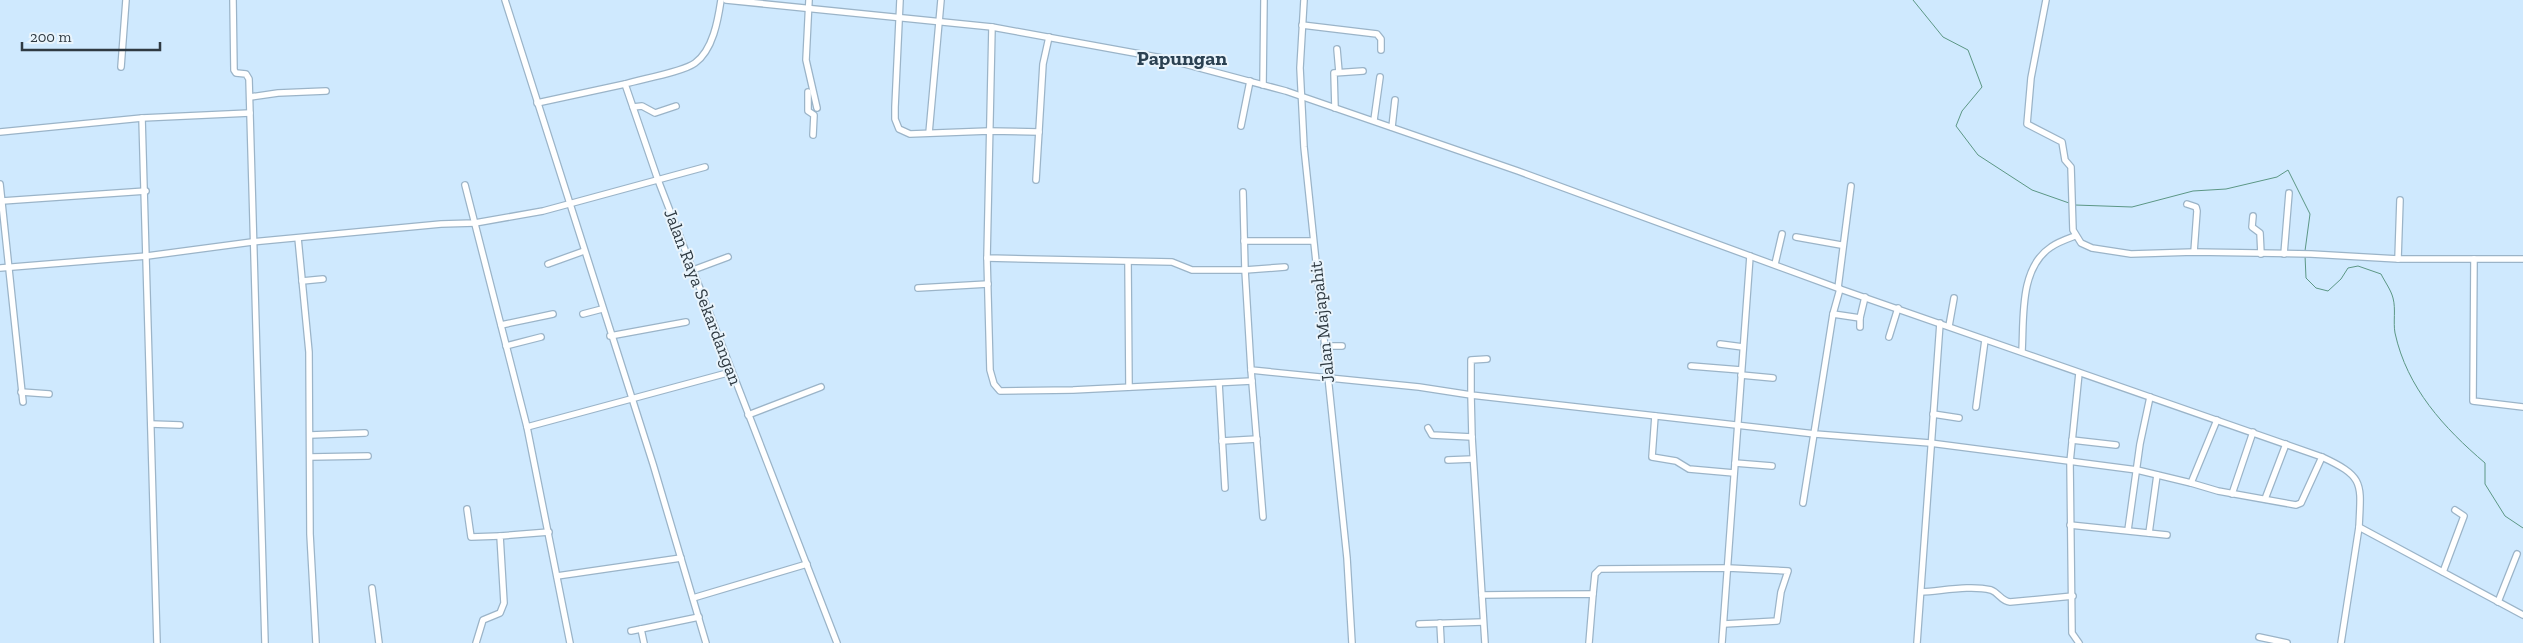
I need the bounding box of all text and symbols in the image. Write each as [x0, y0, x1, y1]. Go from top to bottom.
scale bar [22, 20, 160, 52]
text: 200 m [30, 28, 71, 46]
district label: Papungan [1137, 46, 1227, 70]
street label: Jalan Raya Sekardangan [659, 206, 747, 389]
street label: Jalan Majapahit [1305, 260, 1339, 384]

